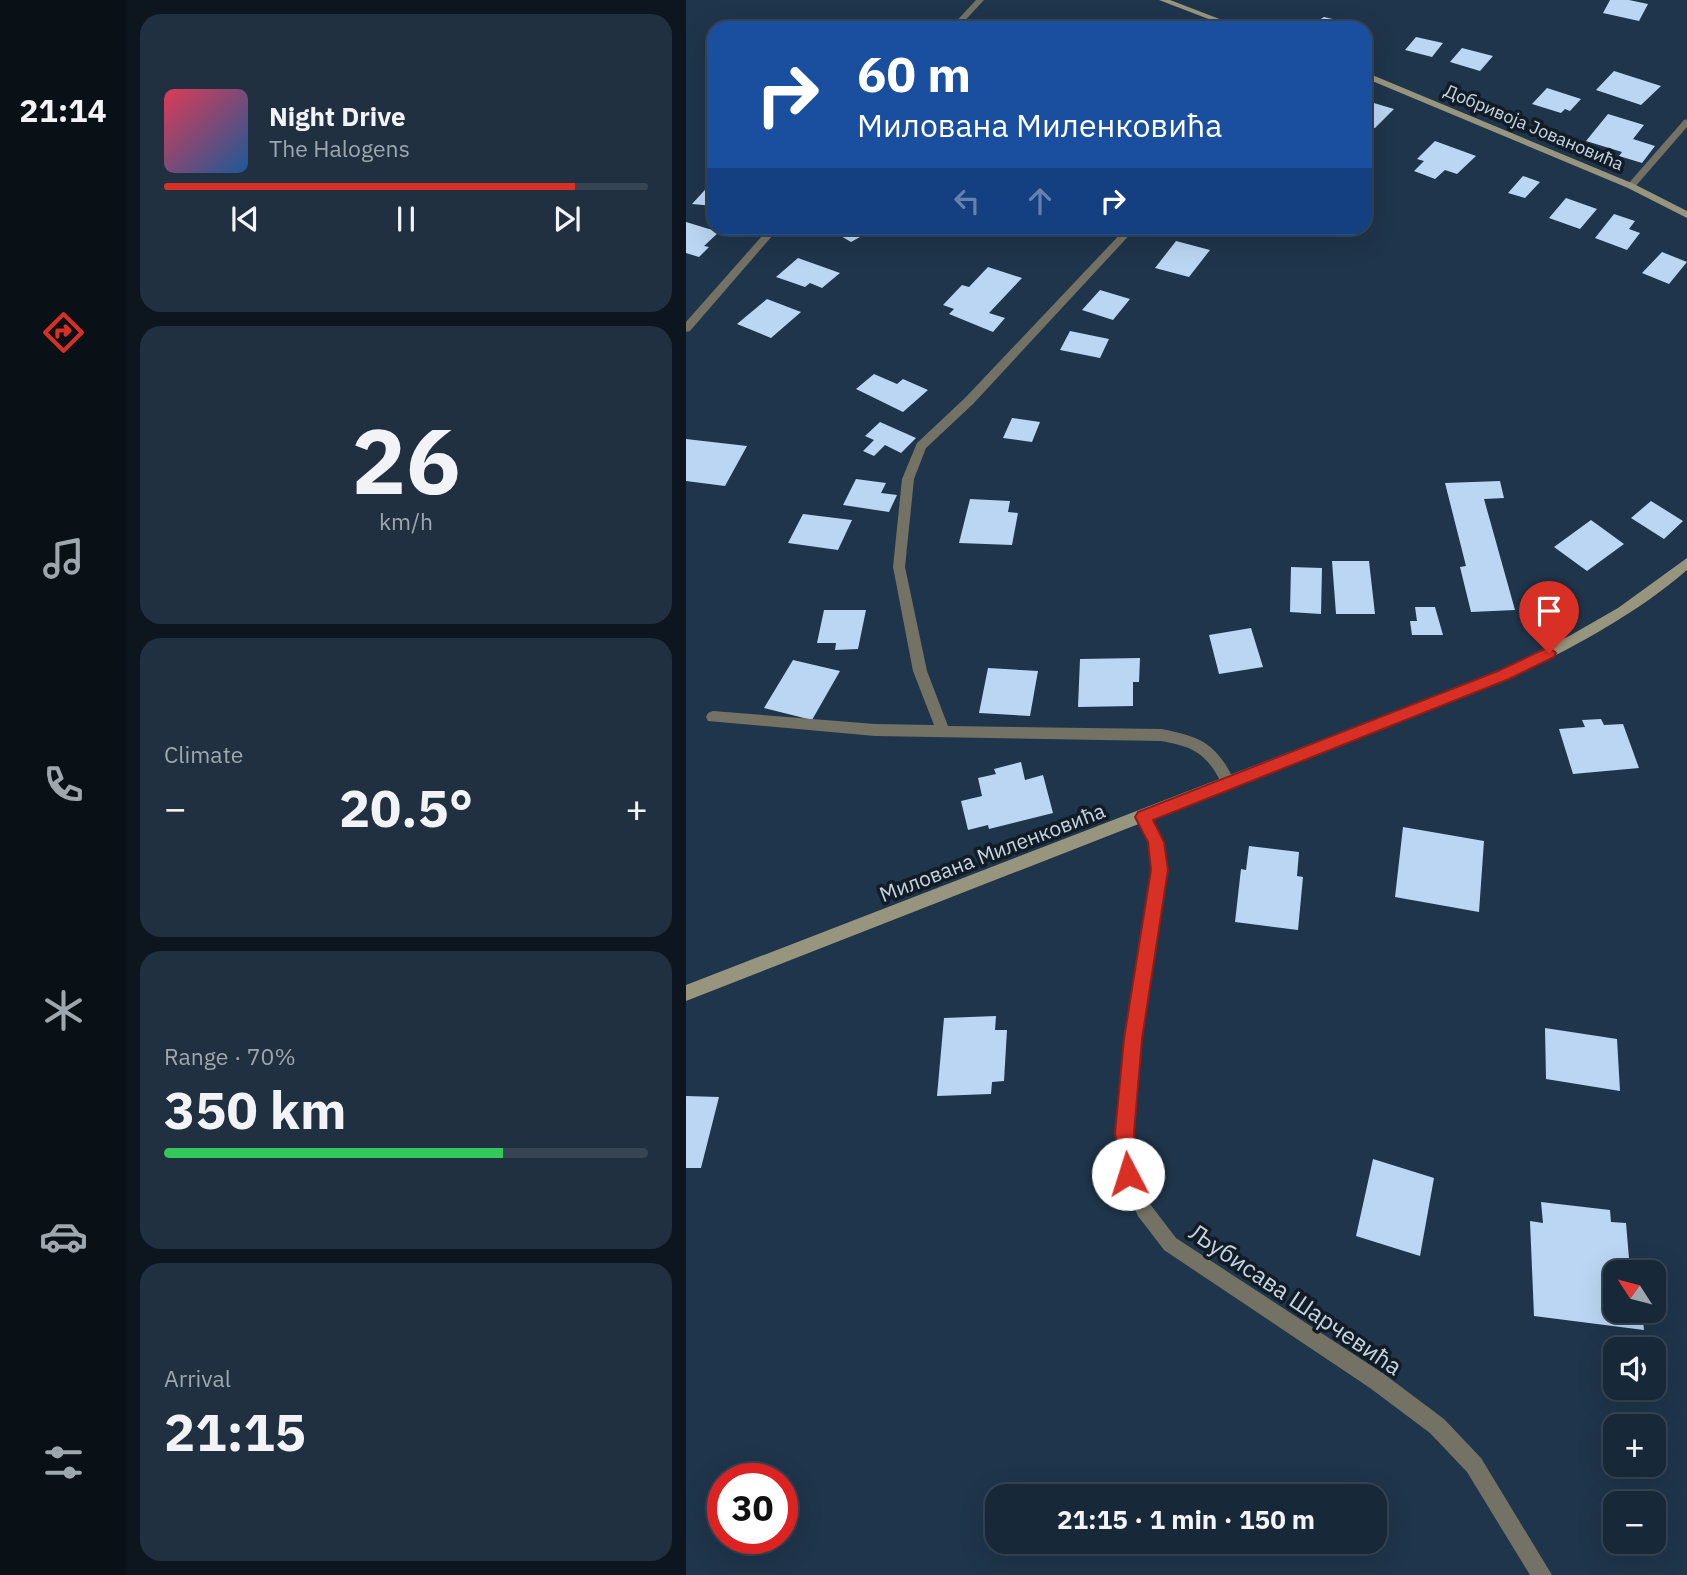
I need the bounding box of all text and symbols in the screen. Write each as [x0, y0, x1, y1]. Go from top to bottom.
text: 60 m [857, 42, 971, 105]
icon: right [742, 49, 833, 140]
street label: Добривоја Јовановића [1441, 79, 1628, 175]
text: 21:14 [19, 89, 107, 131]
text: Night Drive [269, 99, 406, 133]
text: Милована Миленковића [857, 104, 1222, 146]
text: The Halogens [269, 133, 410, 163]
icon: left [948, 182, 986, 220]
icon: ahead [1021, 182, 1059, 220]
icon: right [1094, 182, 1132, 220]
icon: previous [226, 200, 264, 238]
icon: pause [387, 200, 425, 238]
icon: next [548, 200, 586, 238]
icon: directions [39, 308, 88, 357]
text: 26 [351, 401, 461, 519]
text: km/h [379, 506, 433, 536]
icon: music [39, 534, 88, 583]
pin [1519, 581, 1579, 653]
icon: arrive [1530, 592, 1568, 630]
text: Climate [164, 739, 243, 769]
icon: phone [39, 760, 88, 809]
text: 20.5° [339, 774, 473, 841]
text: − [164, 783, 187, 832]
text: + [625, 783, 648, 832]
street label: Милована Миленковића [875, 796, 1109, 908]
icon: climate [39, 986, 88, 1035]
text: Range · 70% [164, 1041, 296, 1071]
text: 350 km [164, 1076, 346, 1143]
position arrow [1091, 1137, 1165, 1211]
icon: car [39, 1212, 88, 1261]
street label: Љубисава Шарчевића [1183, 1216, 1409, 1382]
north arrow [1603, 1260, 1666, 1323]
map controls [1603, 1260, 1666, 1554]
button: sound [1603, 1337, 1666, 1400]
text: Arrival [164, 1363, 231, 1393]
text: 21:15 [164, 1398, 306, 1465]
button: + [1603, 1414, 1666, 1477]
icon: filters [39, 1438, 88, 1487]
speed limit sign: 30 [707, 1463, 798, 1554]
button: − [1603, 1491, 1666, 1554]
text: 21:15 · 1 min · 150 m [1057, 1502, 1315, 1536]

